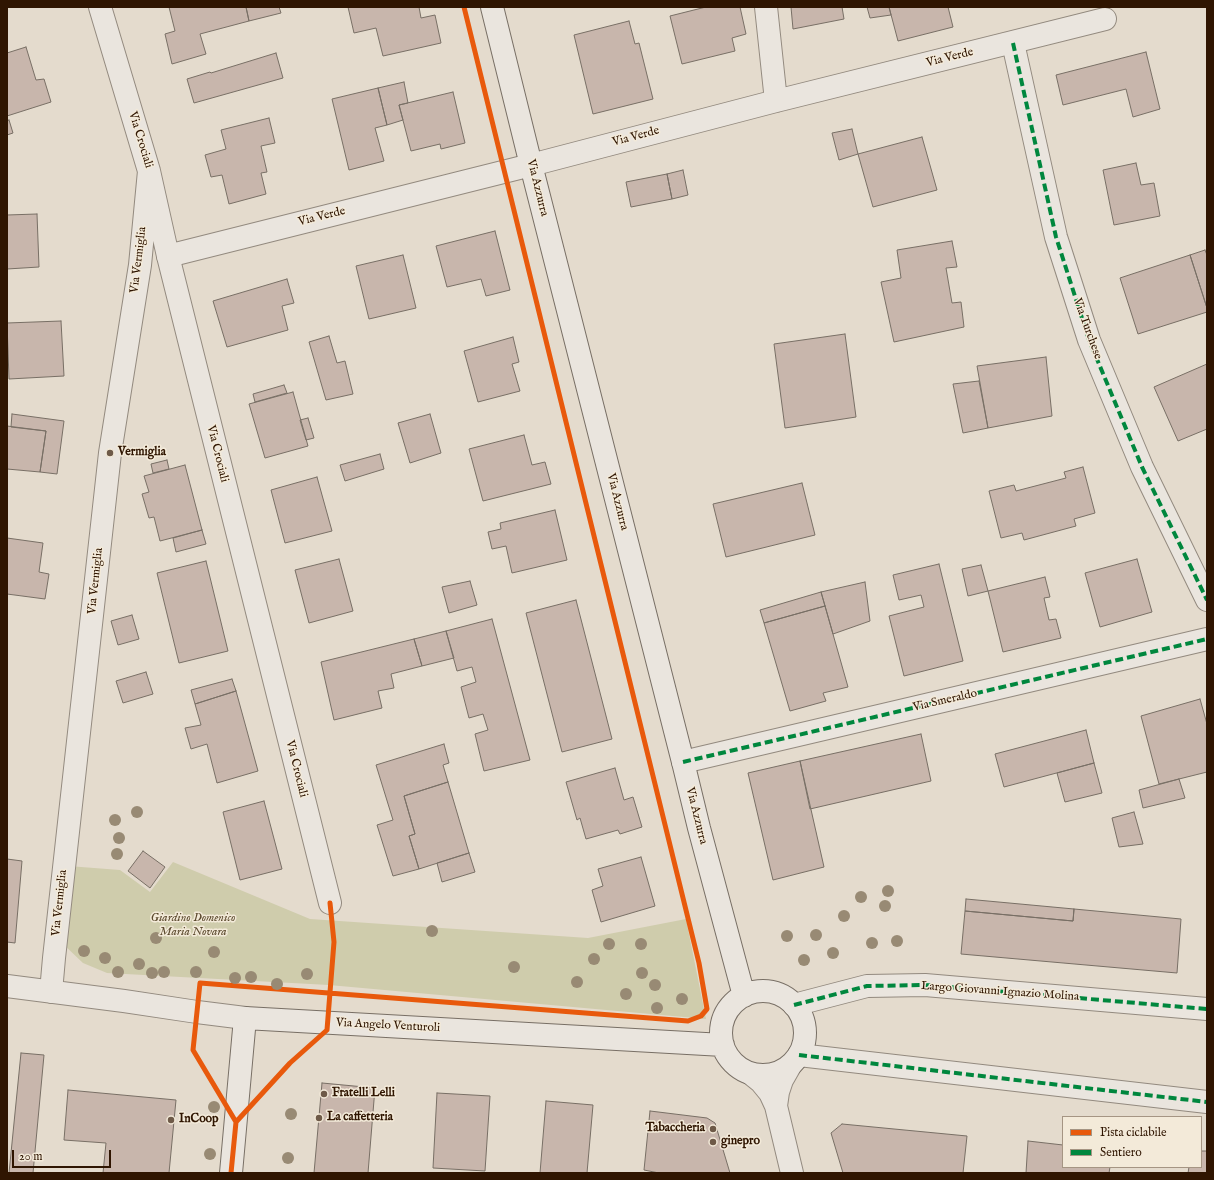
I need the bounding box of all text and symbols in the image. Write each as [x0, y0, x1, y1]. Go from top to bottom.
street label: Via Verde [925, 45, 975, 71]
street label: Via Crociali [125, 110, 155, 170]
street label: Via Verde [611, 124, 661, 150]
street label: Via Azzurra [523, 158, 551, 218]
street label: Via Verde [297, 204, 347, 230]
street label: Via Vermiglia [128, 226, 150, 294]
street label: Via Turchese [1069, 297, 1105, 361]
street label: Via Crociali [203, 424, 231, 484]
place label: Vermiglia [118, 446, 166, 460]
marker: Vermiglia [105, 448, 115, 458]
street label: Via Azzurra [603, 472, 631, 532]
street label: Via Vermiglia [85, 547, 107, 615]
street label: Via Smeraldo [911, 687, 979, 715]
street label: Via Crociali [282, 739, 310, 799]
street label: Via Azzurra [682, 786, 710, 846]
street label: Via Vermiglia [49, 869, 71, 937]
park label: Giardino Domenico Maria Novara [151, 912, 235, 940]
street label: Largo Giovanni Ignazio Molina [920, 979, 1080, 1005]
street label: Via Angelo Venturoli [335, 1016, 441, 1036]
place label: Fratelli Lelli [332, 1087, 395, 1101]
marker: Fratelli Lelli [319, 1089, 329, 1099]
place label: La caffetteria [327, 1111, 393, 1125]
place label: InCoop [179, 1113, 219, 1127]
marker: La caffetteria [314, 1113, 324, 1123]
marker: InCoop [166, 1115, 176, 1125]
legend [1062, 1116, 1202, 1168]
place label: Tabaccheria [645, 1122, 705, 1136]
marker: Tabaccheria [708, 1124, 718, 1134]
text: Pista ciclabile [1100, 1125, 1167, 1140]
place label: ginepro [721, 1135, 760, 1149]
marker: ginepro [708, 1137, 718, 1147]
scale bar [14, 1142, 113, 1168]
text: Sentiero [1100, 1145, 1142, 1160]
text: 20 m [19, 1149, 42, 1164]

